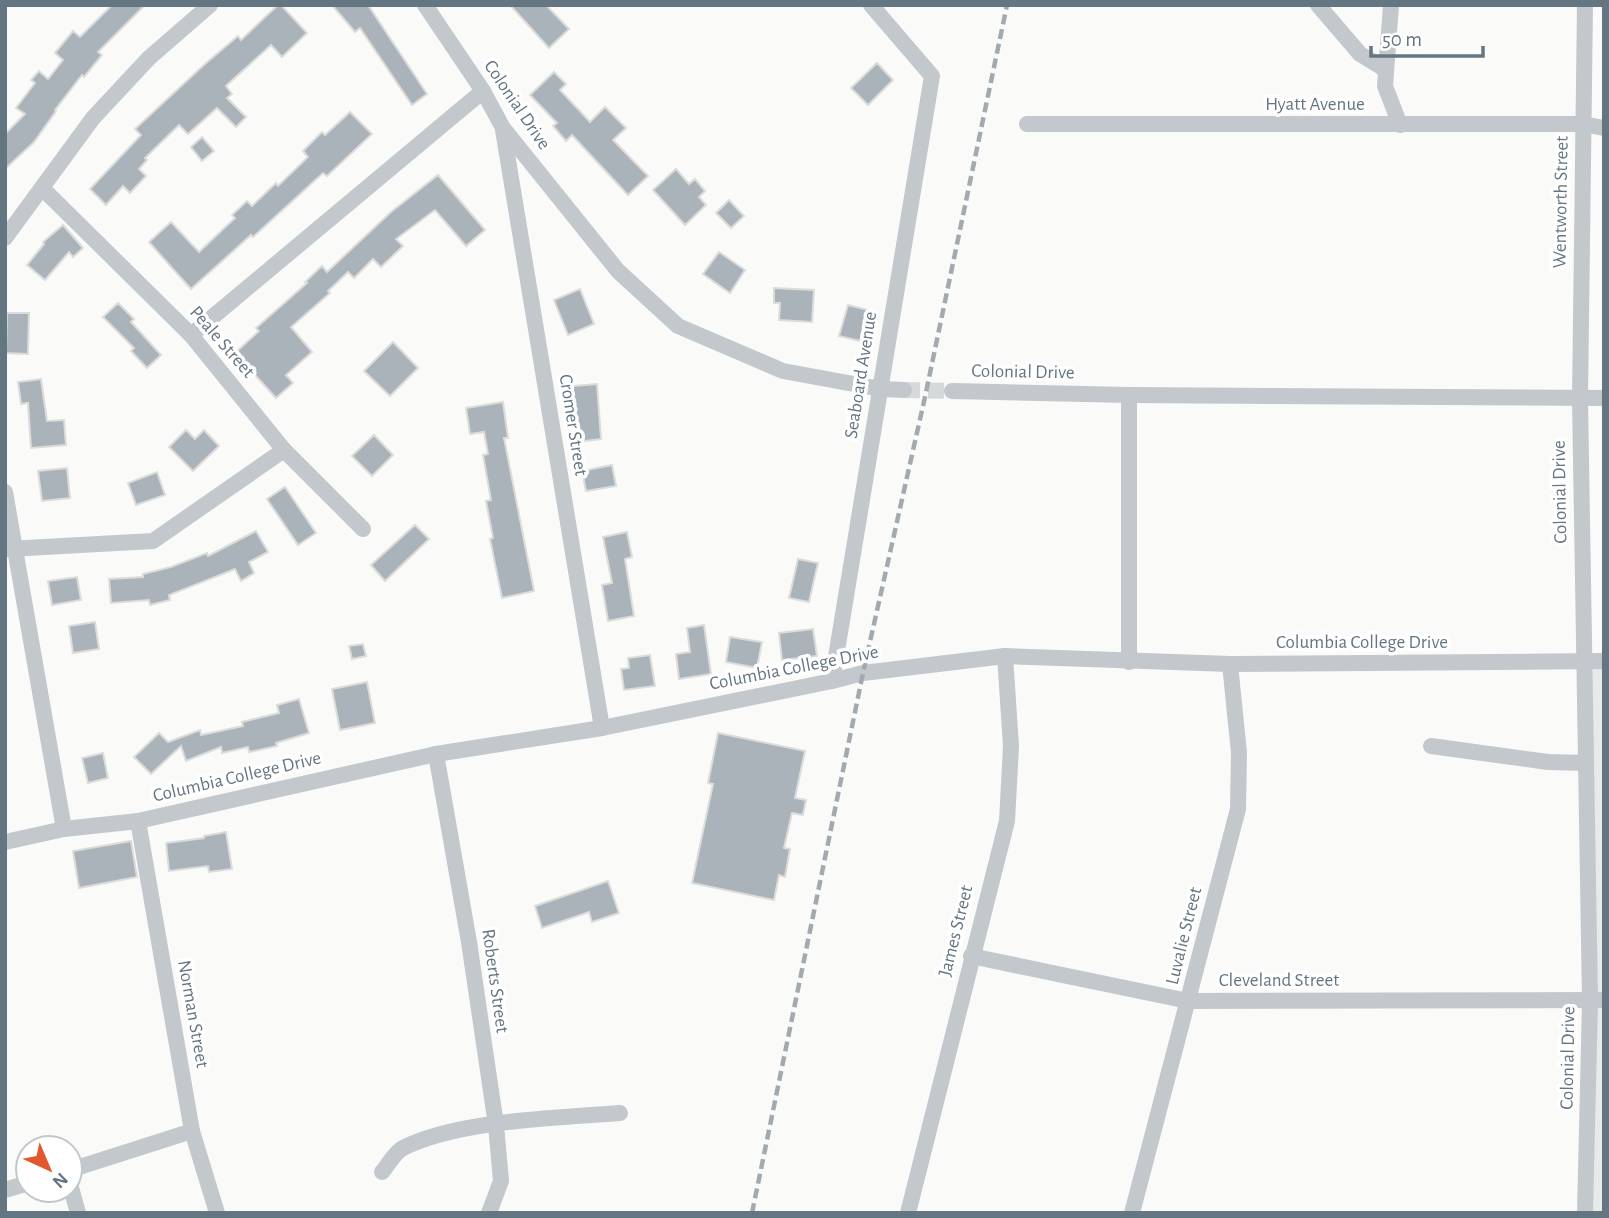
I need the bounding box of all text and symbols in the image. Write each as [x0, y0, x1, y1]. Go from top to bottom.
scale bar [1371, 14, 1483, 58]
text: 50 m [1382, 29, 1422, 50]
street label: Colonial Drive [480, 57, 554, 153]
street label: Hyatt Avenue [1265, 95, 1365, 114]
street label: Wentworth Street [1550, 136, 1572, 268]
street label: Peale Street [186, 303, 258, 381]
street label: Seaboard Avenue [842, 310, 880, 440]
street label: Colonial Drive [971, 362, 1075, 382]
street label: Cromer Street [556, 373, 590, 477]
street label: Colonial Drive [1550, 440, 1570, 544]
street label: Columbia College Drive [1276, 633, 1448, 652]
street label: Columbia College Drive [708, 642, 880, 694]
street label: Columbia College Drive [151, 748, 323, 806]
street label: James Street [936, 884, 976, 978]
street label: Luvalie Street [1163, 885, 1205, 987]
street label: Roberts Street [478, 928, 512, 1034]
street label: Norman Street [174, 959, 212, 1069]
street label: Cleveland Street [1219, 971, 1339, 990]
street label: Colonial Drive [1558, 1006, 1578, 1110]
north arrow [14, 1134, 84, 1204]
text: N [48, 1169, 71, 1192]

